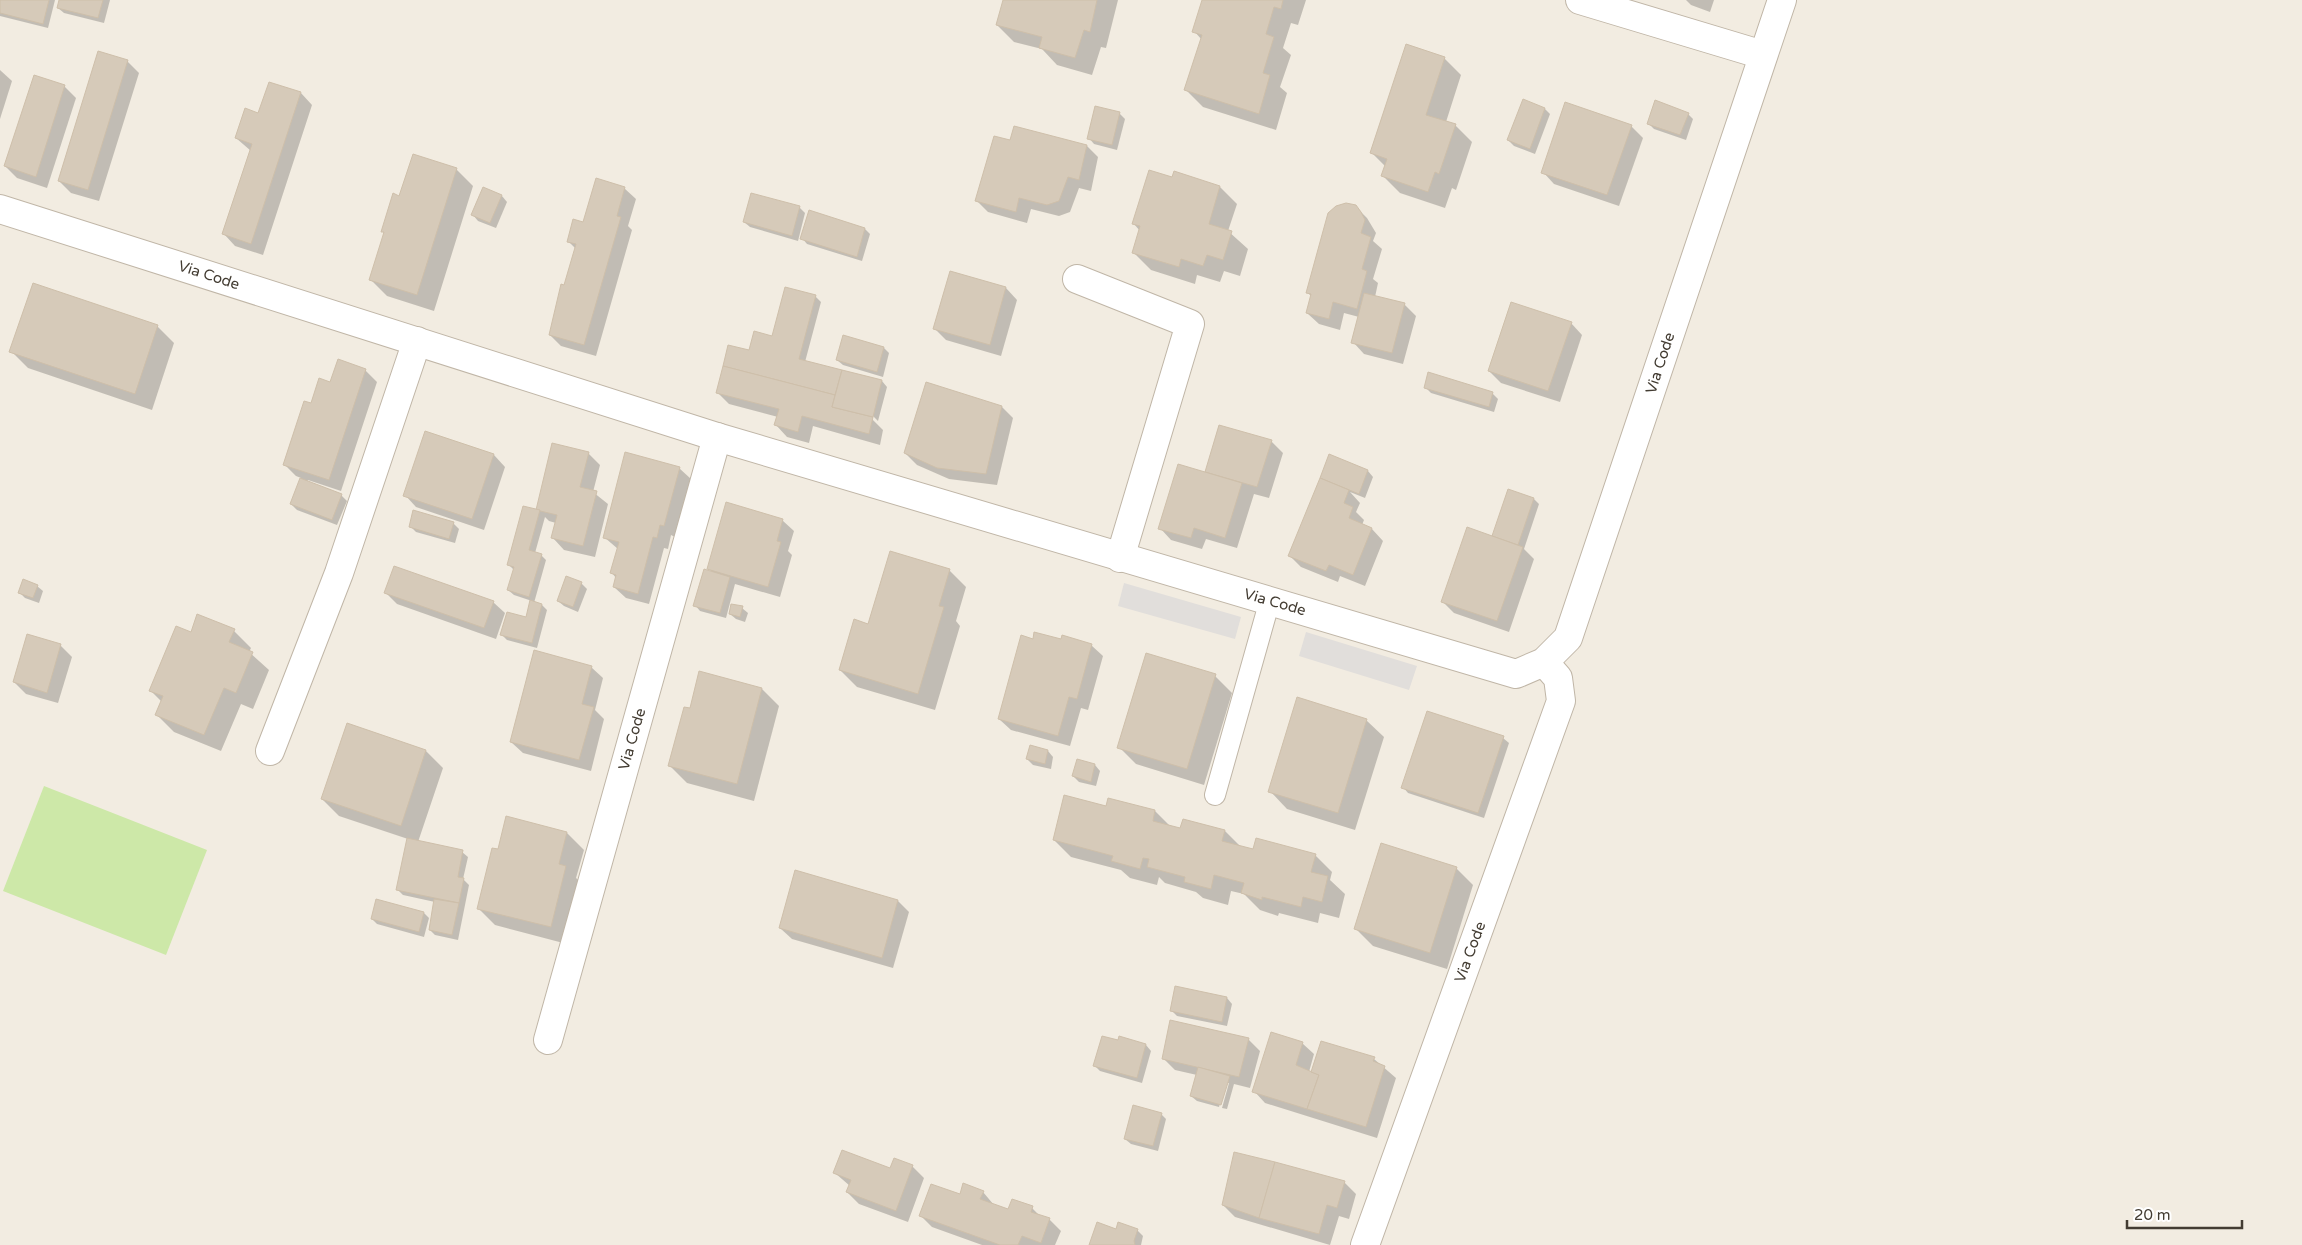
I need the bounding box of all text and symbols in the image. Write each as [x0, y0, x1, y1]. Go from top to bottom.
street label: Via Code [176, 257, 242, 293]
street label: Via Code [1642, 330, 1678, 396]
street label: Via Code [1242, 585, 1308, 619]
street label: Via Code [615, 706, 649, 772]
street label: Via Code [1451, 919, 1489, 985]
scale bar [2127, 1198, 2242, 1230]
text: 20 m [2134, 1206, 2171, 1224]

